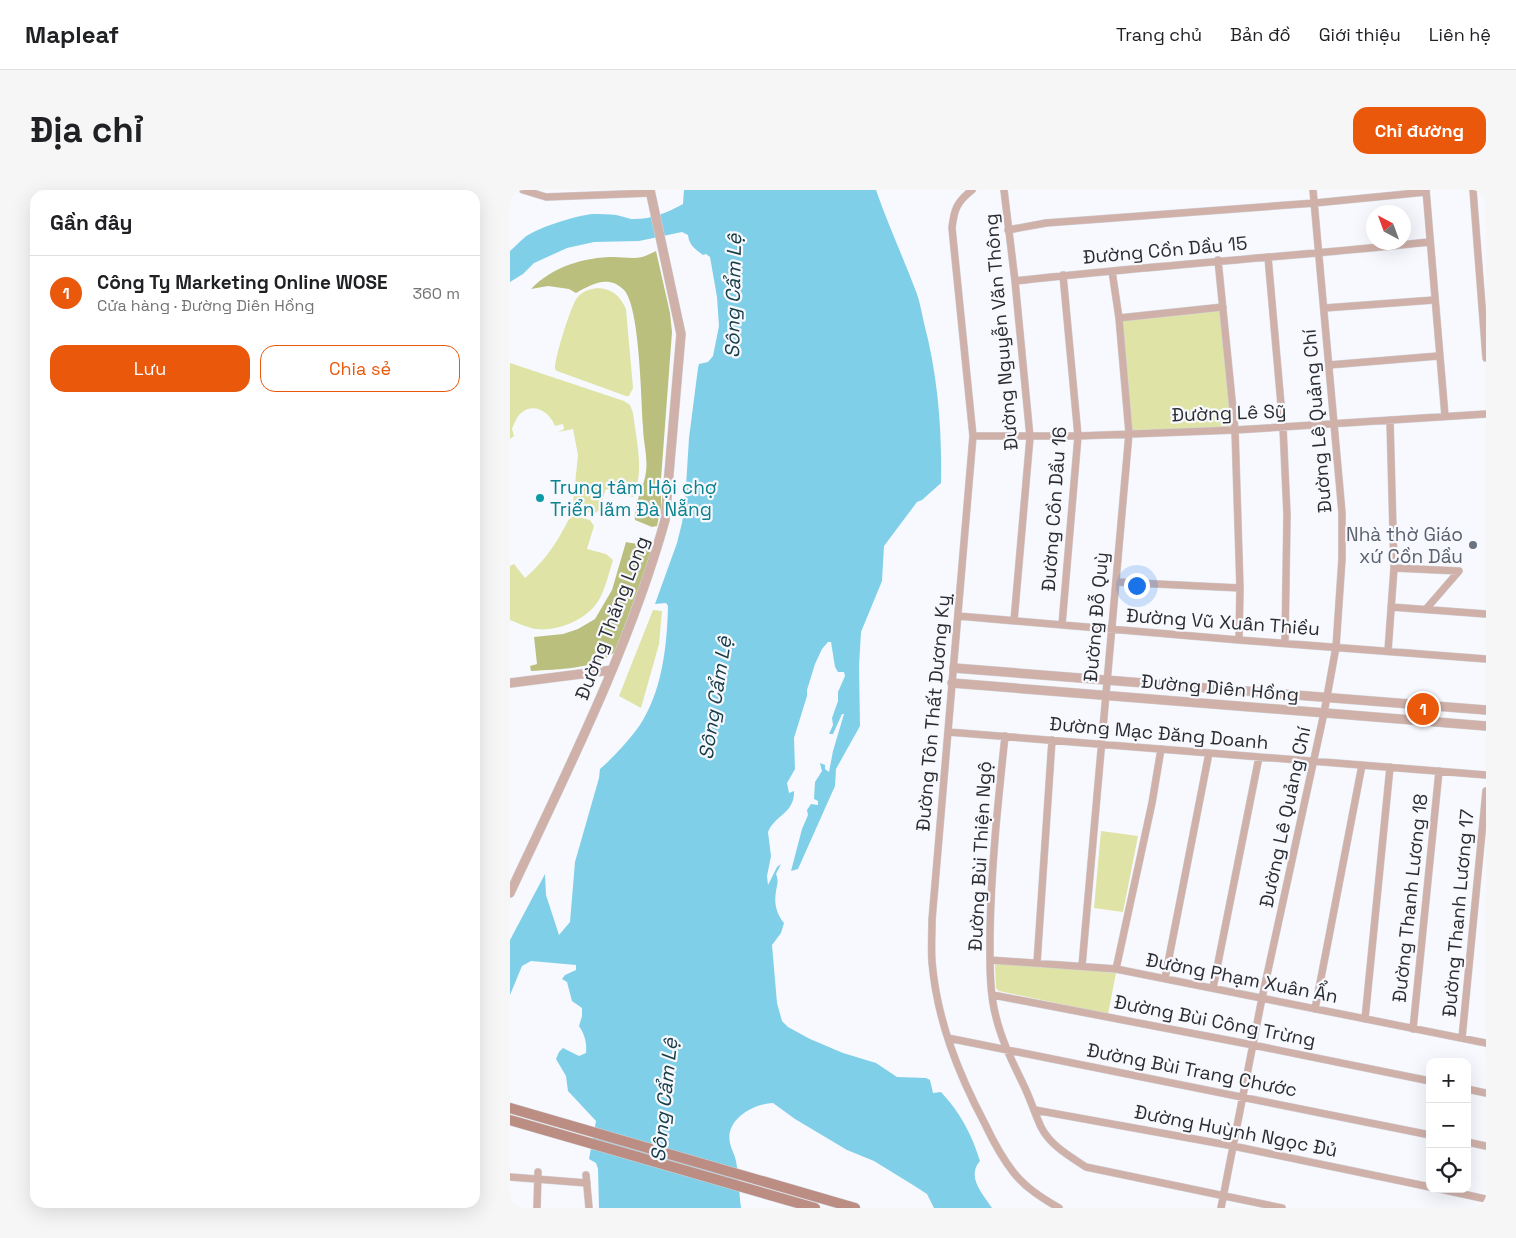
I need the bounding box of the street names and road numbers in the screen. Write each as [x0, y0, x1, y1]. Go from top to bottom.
street label: Đường Nguyễn Văn Thông [978, 213, 1024, 451]
street label: Đường Cồn Dầu 15 [1082, 230, 1248, 270]
street label: Đường Lê Quảng Chí [1296, 328, 1337, 514]
street label: Đường Lê Sỹ [1171, 398, 1287, 428]
street label: Đường Cồn Dầu 16 [1036, 426, 1072, 592]
street label: Đường Thăng Long [569, 533, 655, 703]
street label: Đường Đỗ Quỳ [1078, 551, 1114, 683]
street label: Đường Tôn Thất Dương Kỵ [910, 592, 956, 832]
street label: Đường Vũ Xuân Thiều [1125, 603, 1321, 641]
street label: Đường Diên Hồng [1140, 669, 1300, 707]
street label: Đường Mạc Đăng Doanh [1049, 711, 1269, 755]
street label: Đường Lê Quảng Chí [1254, 724, 1316, 910]
street label: Đường Bùi Thiện Ngộ [963, 760, 997, 952]
street label: Đường Thanh Lương 18 [1387, 792, 1433, 1004]
street label: Đường Thanh Lương 17 [1436, 808, 1480, 1018]
street label: Đường Phạm Xuân Ẩn [1144, 945, 1340, 1009]
street label: Đường Bùi Công Trừng [1112, 989, 1318, 1053]
street label: Đường Bùi Trang Chước [1085, 1037, 1299, 1103]
street label: Đường Huỳnh Ngọc Đủ [1132, 1099, 1340, 1163]

